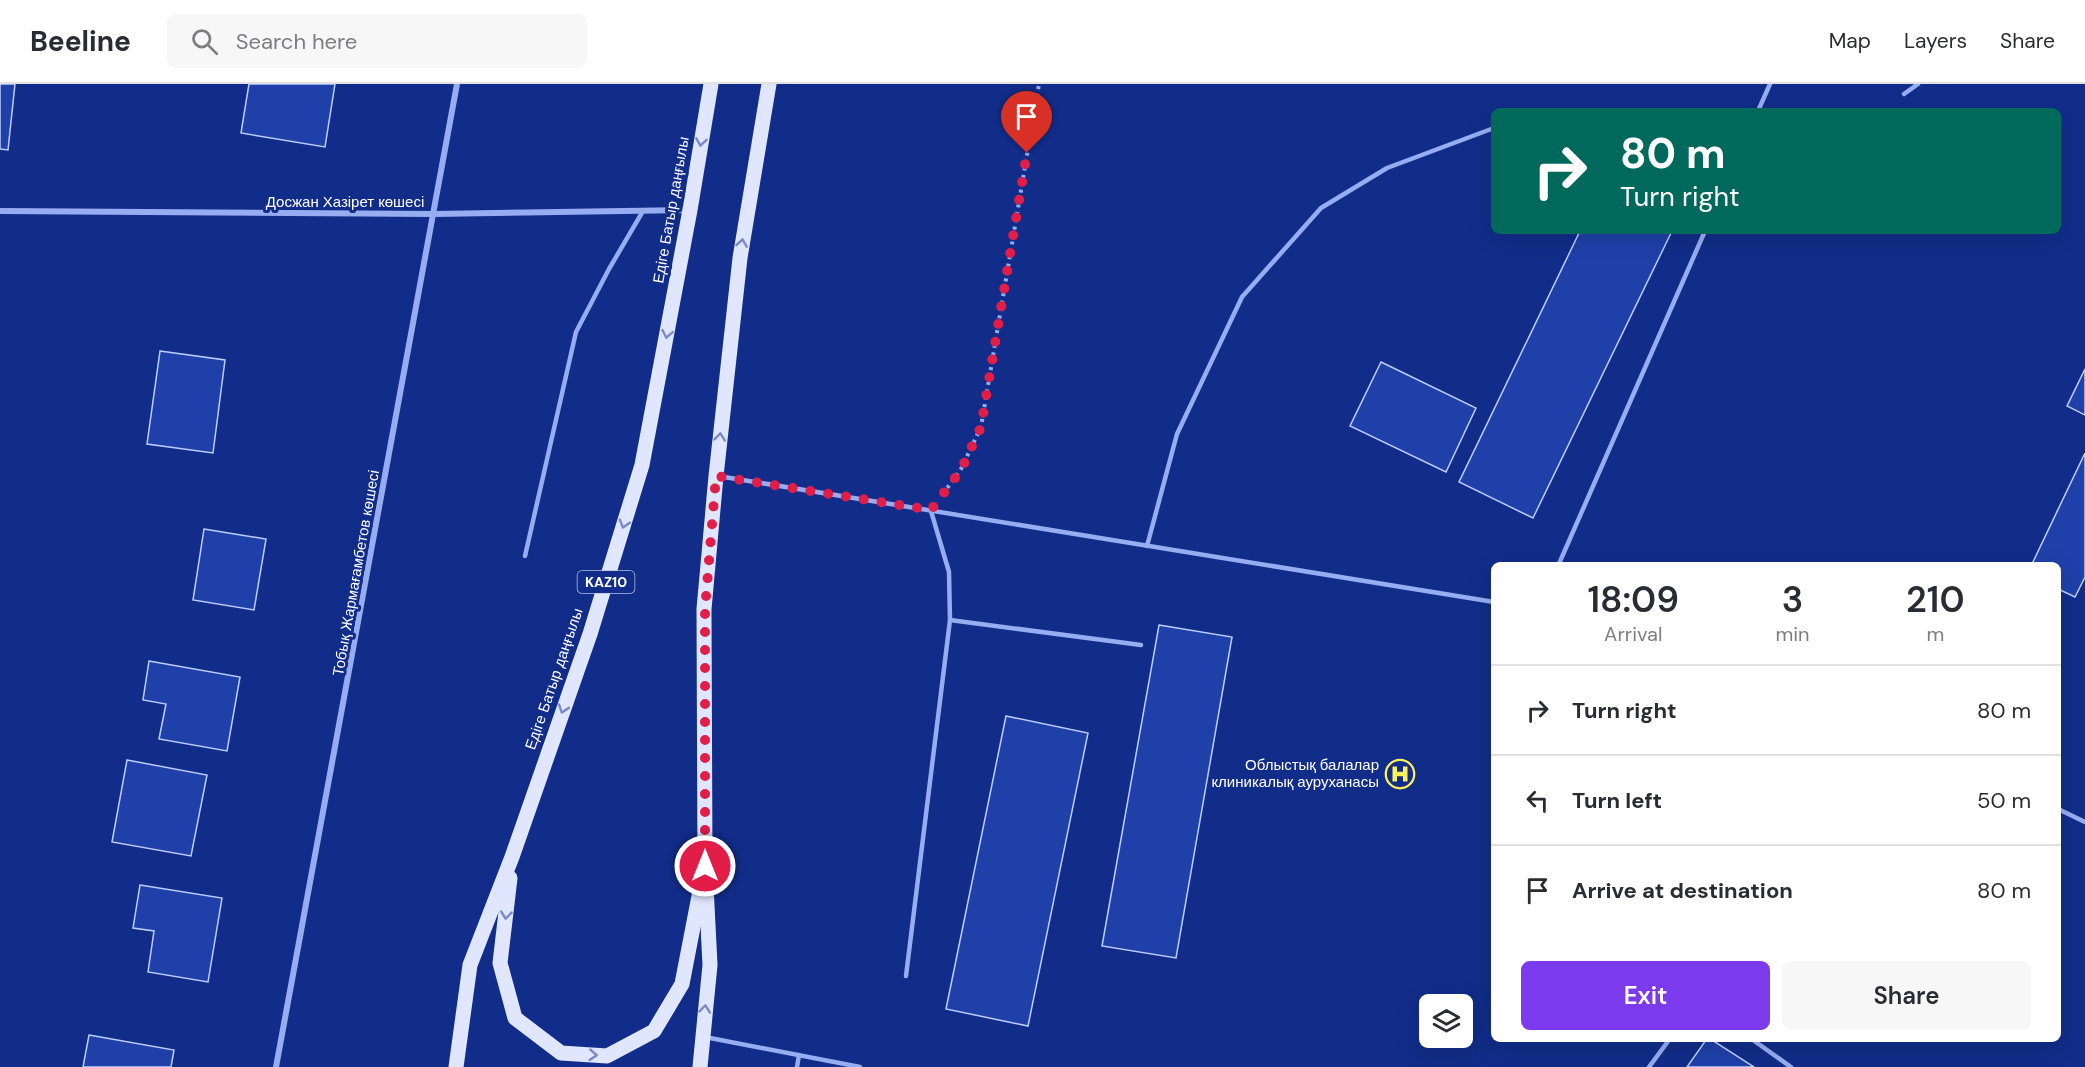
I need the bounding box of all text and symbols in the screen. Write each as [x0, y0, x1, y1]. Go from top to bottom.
search box [167, 14, 587, 68]
text: Beeline [30, 23, 131, 60]
icon: search [188, 25, 221, 58]
text: Search here [236, 27, 357, 56]
text: Map [1829, 27, 1871, 55]
text: Layers [1904, 27, 1967, 55]
text: Share [2000, 27, 2055, 55]
pin [1001, 91, 1052, 153]
icon: arrive [1010, 100, 1043, 133]
text: 80 m [1620, 126, 1726, 181]
icon: right [1521, 132, 1599, 210]
street label: Едіге Батыр даңғылы [648, 135, 694, 285]
one-way arrow [696, 137, 708, 146]
text: Turn right [1620, 179, 1740, 214]
street label: Досжан Хазірет көшесі [266, 192, 424, 212]
one-way arrow [736, 238, 748, 248]
one-way arrow [661, 328, 674, 338]
one-way arrow [714, 432, 726, 441]
street label: Тобық Жармағамбетов көшесі [328, 468, 384, 678]
one-way arrow [619, 518, 631, 528]
road number: KAZ10 [578, 571, 634, 593]
text: 18:09 [1587, 576, 1679, 623]
text: 3 [1782, 576, 1803, 623]
text: 210 [1906, 576, 1965, 623]
street label: Едіге Батыр даңғылы [520, 606, 588, 752]
text: Arrival [1604, 621, 1662, 647]
text: min [1776, 621, 1810, 647]
text: m [1926, 621, 1944, 647]
icon: right [1521, 694, 1554, 727]
text: Turn right [1572, 696, 1677, 725]
text: 80 m [1977, 696, 2031, 725]
one-way arrow [558, 703, 571, 714]
place label: Облыстық балалар клиникалық ауруханасы [1211, 755, 1379, 792]
hospital icon: Облыстық балалар клиникалық ауруханасы [1384, 758, 1416, 790]
icon: left [1521, 784, 1554, 817]
text: Turn left [1572, 786, 1662, 815]
text: 50 m [1977, 786, 2031, 815]
position arrow [673, 834, 737, 898]
icon: arrive [1521, 874, 1554, 907]
text: Arrive at destination [1572, 876, 1793, 905]
text: 80 m [1977, 876, 2031, 905]
one-way arrow [500, 911, 512, 920]
button: Exit [1521, 961, 1770, 1030]
button: Share [1782, 961, 2031, 1030]
map controls [1419, 994, 1473, 1048]
button: layers [1419, 994, 1473, 1048]
one-way arrow [698, 1004, 711, 1013]
one-way arrow [588, 1049, 597, 1062]

